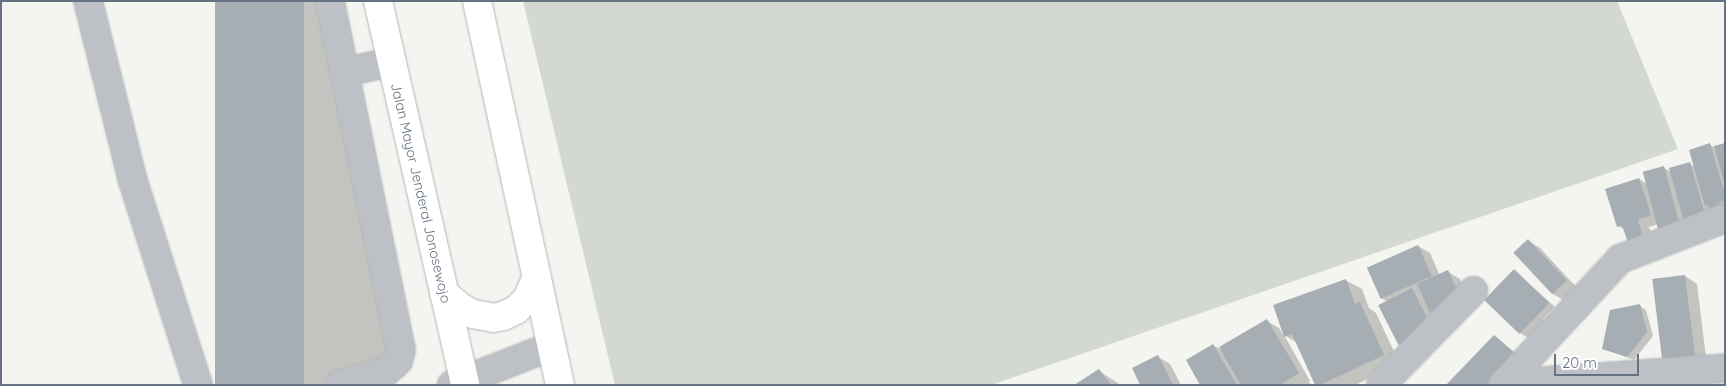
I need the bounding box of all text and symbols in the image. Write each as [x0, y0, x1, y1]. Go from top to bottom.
street label: Jalan Mayor Jenderal Jonosewojo [387, 81, 455, 305]
scale bar [1556, 344, 1641, 376]
text: 20 m [1562, 353, 1597, 372]

